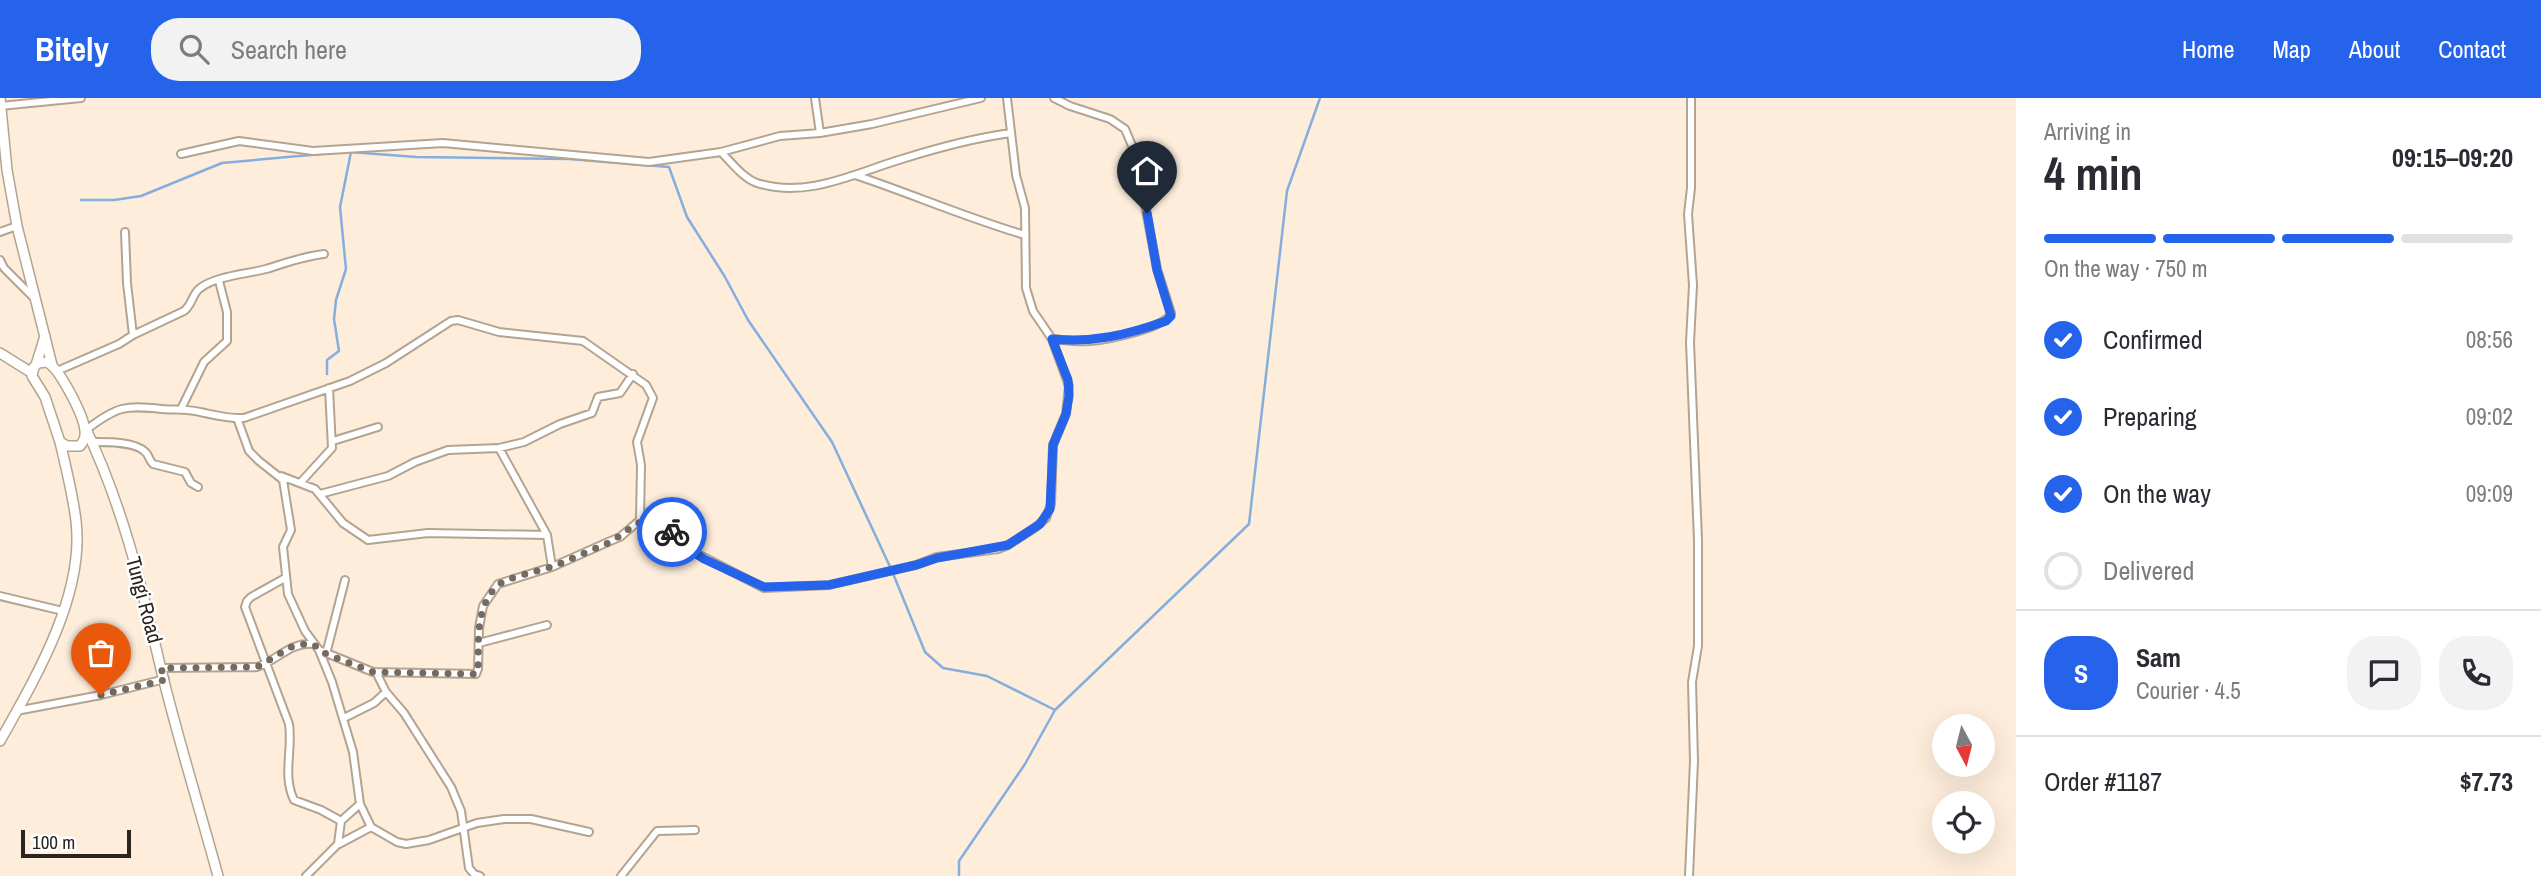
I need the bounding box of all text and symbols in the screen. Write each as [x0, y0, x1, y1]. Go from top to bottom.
search box [151, 18, 641, 81]
text: Bitely [35, 27, 109, 71]
icon: search [175, 30, 213, 68]
text: Search here [231, 32, 347, 67]
text: Home [2182, 33, 2234, 65]
text: Map [2272, 33, 2311, 65]
text: About [2349, 33, 2400, 65]
text: Contact [2438, 33, 2506, 65]
text: Arriving in [2044, 116, 2131, 147]
text: 09:15–09:20 [2392, 140, 2513, 175]
pin [1117, 141, 1177, 213]
text: 4 min [2044, 142, 2143, 204]
icon: home [1128, 152, 1166, 190]
text: On the way · 750 m [2044, 253, 2208, 284]
icon: check [2044, 321, 2082, 359]
text: Confirmed [2103, 322, 2203, 357]
text: 08:56 [2466, 324, 2513, 355]
icon: check [2044, 398, 2082, 436]
text: Preparing [2103, 399, 2197, 434]
text: 09:02 [2466, 401, 2513, 432]
icon: check [2044, 475, 2082, 513]
text: On the way [2103, 476, 2211, 511]
text: 09:09 [2466, 478, 2513, 509]
courier [637, 497, 707, 567]
icon: bike [653, 513, 691, 551]
street label: Tungi Road [119, 553, 170, 646]
text: Delivered [2103, 553, 2194, 588]
pin [71, 623, 131, 695]
icon: bag [82, 634, 120, 672]
button: chat [2347, 636, 2421, 710]
button: phone [2439, 636, 2513, 710]
text: Sam [2136, 640, 2181, 675]
text: S [2074, 656, 2088, 691]
text: Courier · 4.5 [2136, 675, 2241, 706]
north arrow [1932, 714, 1995, 777]
map controls [1932, 714, 1995, 854]
text: Order #1187 [2044, 764, 2162, 799]
text: $7.73 [2460, 764, 2513, 799]
button: locate [1932, 791, 1995, 854]
scale bar [21, 827, 131, 859]
text: 100 m [32, 829, 75, 855]

